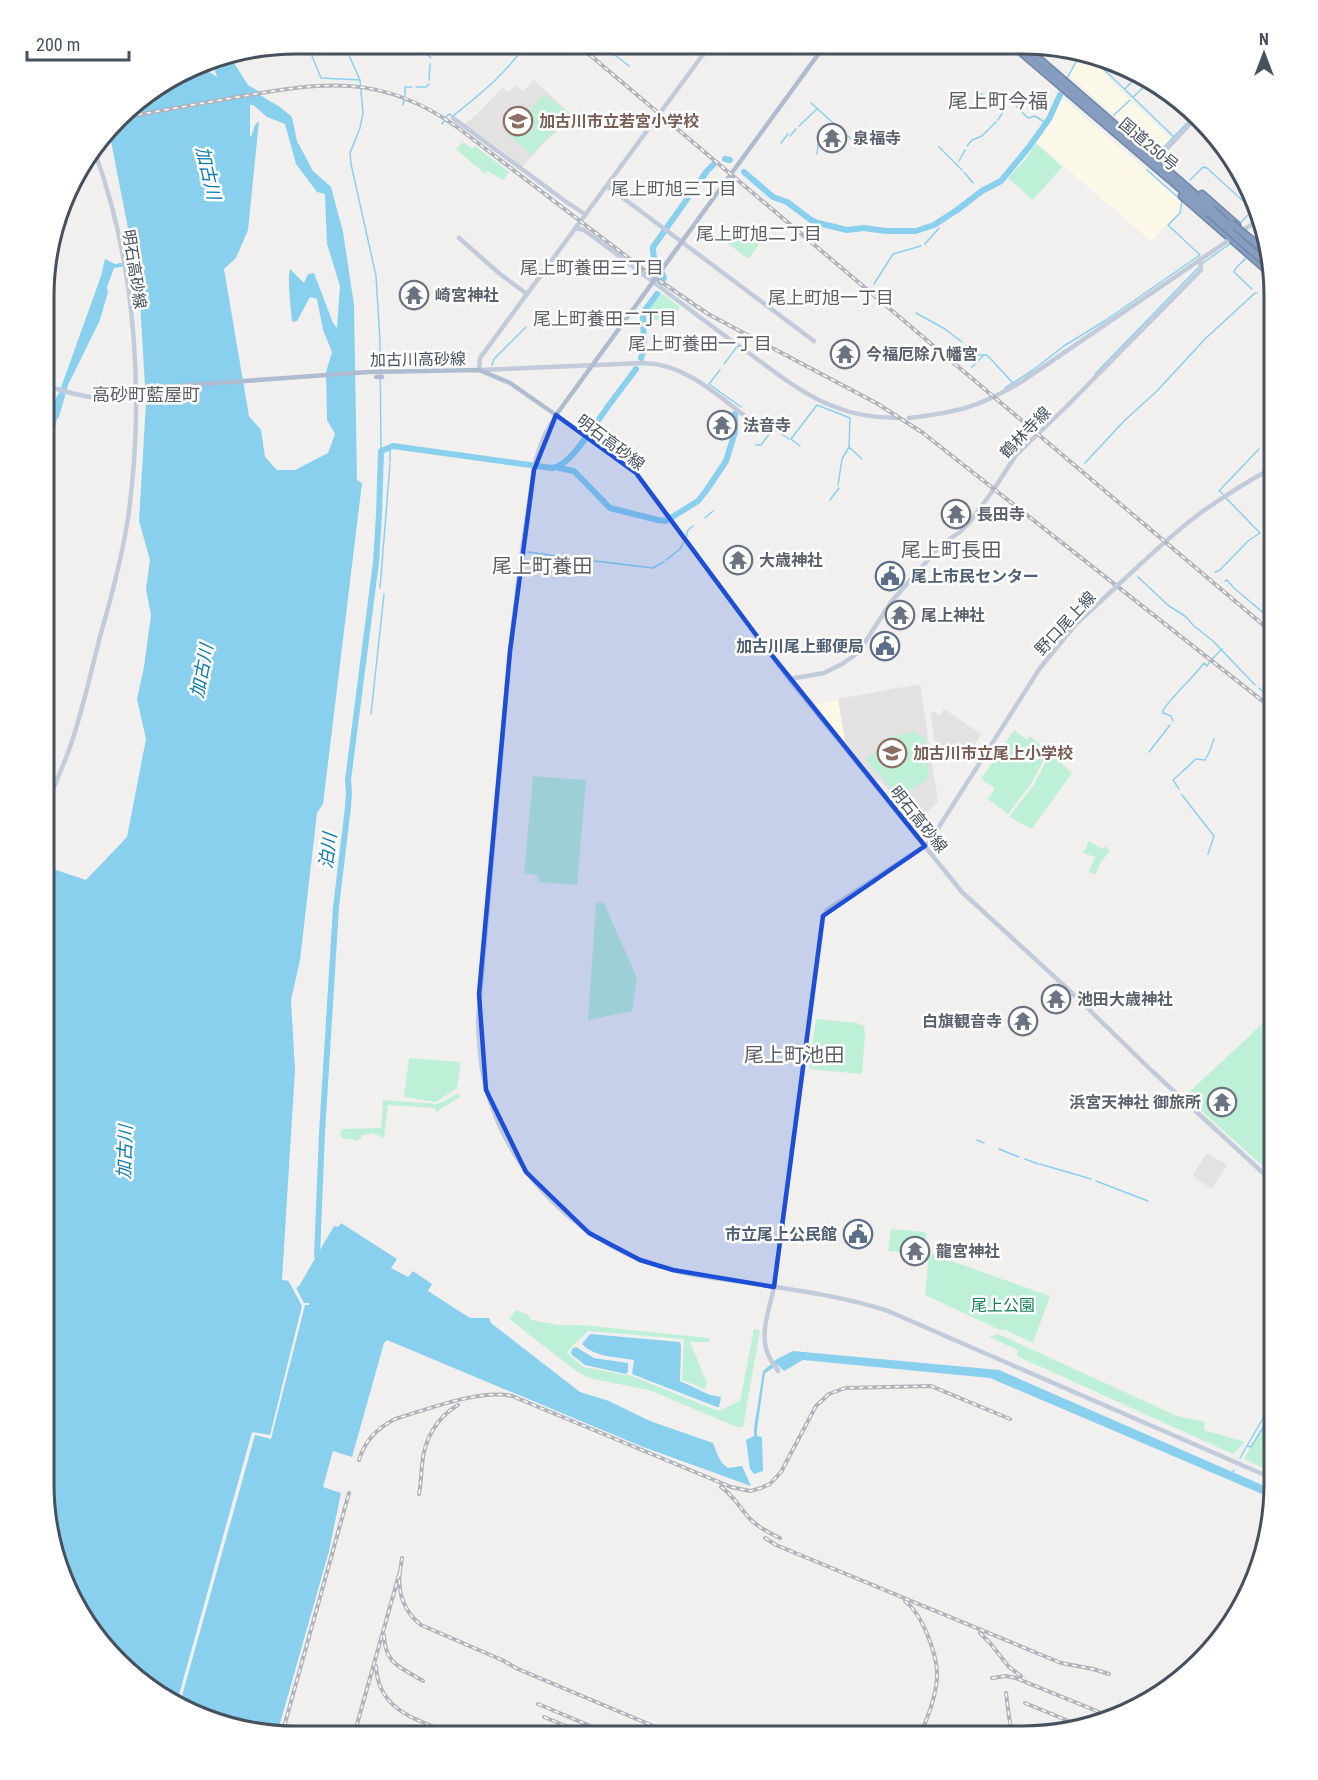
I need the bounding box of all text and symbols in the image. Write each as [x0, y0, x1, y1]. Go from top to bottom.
scale bar [27, 24, 129, 62]
north arrow [1234, 24, 1294, 84]
text: N [1259, 30, 1269, 49]
text: 200 m [36, 34, 80, 55]
district label: 尾上町今福 [948, 89, 1048, 113]
school or university icon: 加古川市立若宮小学校 [502, 105, 534, 137]
place label: 加古川市立若宮小学校 [539, 112, 699, 131]
street label: 国道250号 [1115, 114, 1182, 175]
temple icon: 泉福寺 [816, 122, 848, 154]
place label: 泉福寺 [853, 129, 901, 148]
water label: 加古川 [192, 144, 225, 204]
district label: 尾上町旭三丁目 [611, 178, 737, 199]
district label: 尾上町旭二丁目 [696, 223, 822, 244]
street label: 明石高砂線 [119, 228, 150, 310]
district label: 尾上町養田三丁目 [520, 257, 664, 278]
temple icon: 崎宮神社 [398, 279, 430, 311]
place label: 崎宮神社 [435, 286, 499, 305]
district label: 尾上町旭一丁目 [768, 287, 894, 308]
district label: 尾上町養田二丁目 [533, 308, 677, 329]
district label: 尾上町養田一丁目 [628, 333, 772, 354]
temple icon: 今福厄除八幡宮 [829, 338, 861, 370]
place label: 今福厄除八幡宮 [866, 345, 978, 364]
street label: 加古川高砂線 [370, 349, 466, 370]
district label: 高砂町藍屋町 [92, 384, 200, 405]
street label: 鶴林寺線 [996, 403, 1054, 462]
temple icon: 法音寺 [706, 409, 738, 441]
street label: 明石高砂線 [573, 411, 648, 474]
place label: 法音寺 [743, 416, 791, 435]
temple icon: 長田寺 [940, 498, 972, 530]
place label: 長田寺 [977, 505, 1025, 524]
district label: 尾上町長田 [901, 538, 1001, 562]
temple icon: 大歳神社 [722, 544, 754, 576]
place label: 大歳神社 [759, 551, 823, 570]
district label: 尾上町養田 [492, 554, 592, 578]
public building icon: 尾上市民センター [874, 560, 906, 592]
place label: 尾上市民センター [911, 567, 1039, 586]
street label: 野口尾上線 [1031, 588, 1100, 659]
temple icon: 尾上神社 [884, 599, 916, 631]
place label: 尾上神社 [921, 606, 985, 625]
public building icon: 加古川尾上郵便局 [869, 630, 901, 662]
place label: 加古川尾上郵便局 [736, 637, 864, 656]
water label: 加古川 [186, 640, 217, 699]
school or university icon: 加古川市立尾上小学校 [876, 737, 908, 769]
place label: 加古川市立尾上小学校 [913, 744, 1073, 763]
street label: 明石高砂線 [886, 782, 951, 856]
water label: 泊川 [315, 830, 340, 870]
temple icon: 池田大歳神社 [1040, 983, 1072, 1015]
place label: 池田大歳神社 [1077, 990, 1173, 1009]
temple icon: 白旗観音寺 [1007, 1005, 1039, 1037]
place label: 白旗観音寺 [922, 1012, 1002, 1031]
district label: 尾上町池田 [744, 1043, 844, 1067]
temple icon: 浜宮天神社 御旅所 [1206, 1086, 1238, 1118]
place label: 浜宮天神社 御旅所 [1069, 1093, 1201, 1112]
water label: 加古川 [113, 1123, 136, 1179]
public building icon: 市立尾上公民館 [842, 1218, 874, 1250]
place label: 市立尾上公民館 [725, 1225, 837, 1244]
temple icon: 龍宮神社 [899, 1235, 931, 1267]
place label: 龍宮神社 [936, 1242, 1000, 1261]
park label: 尾上公園 [971, 1296, 1035, 1315]

